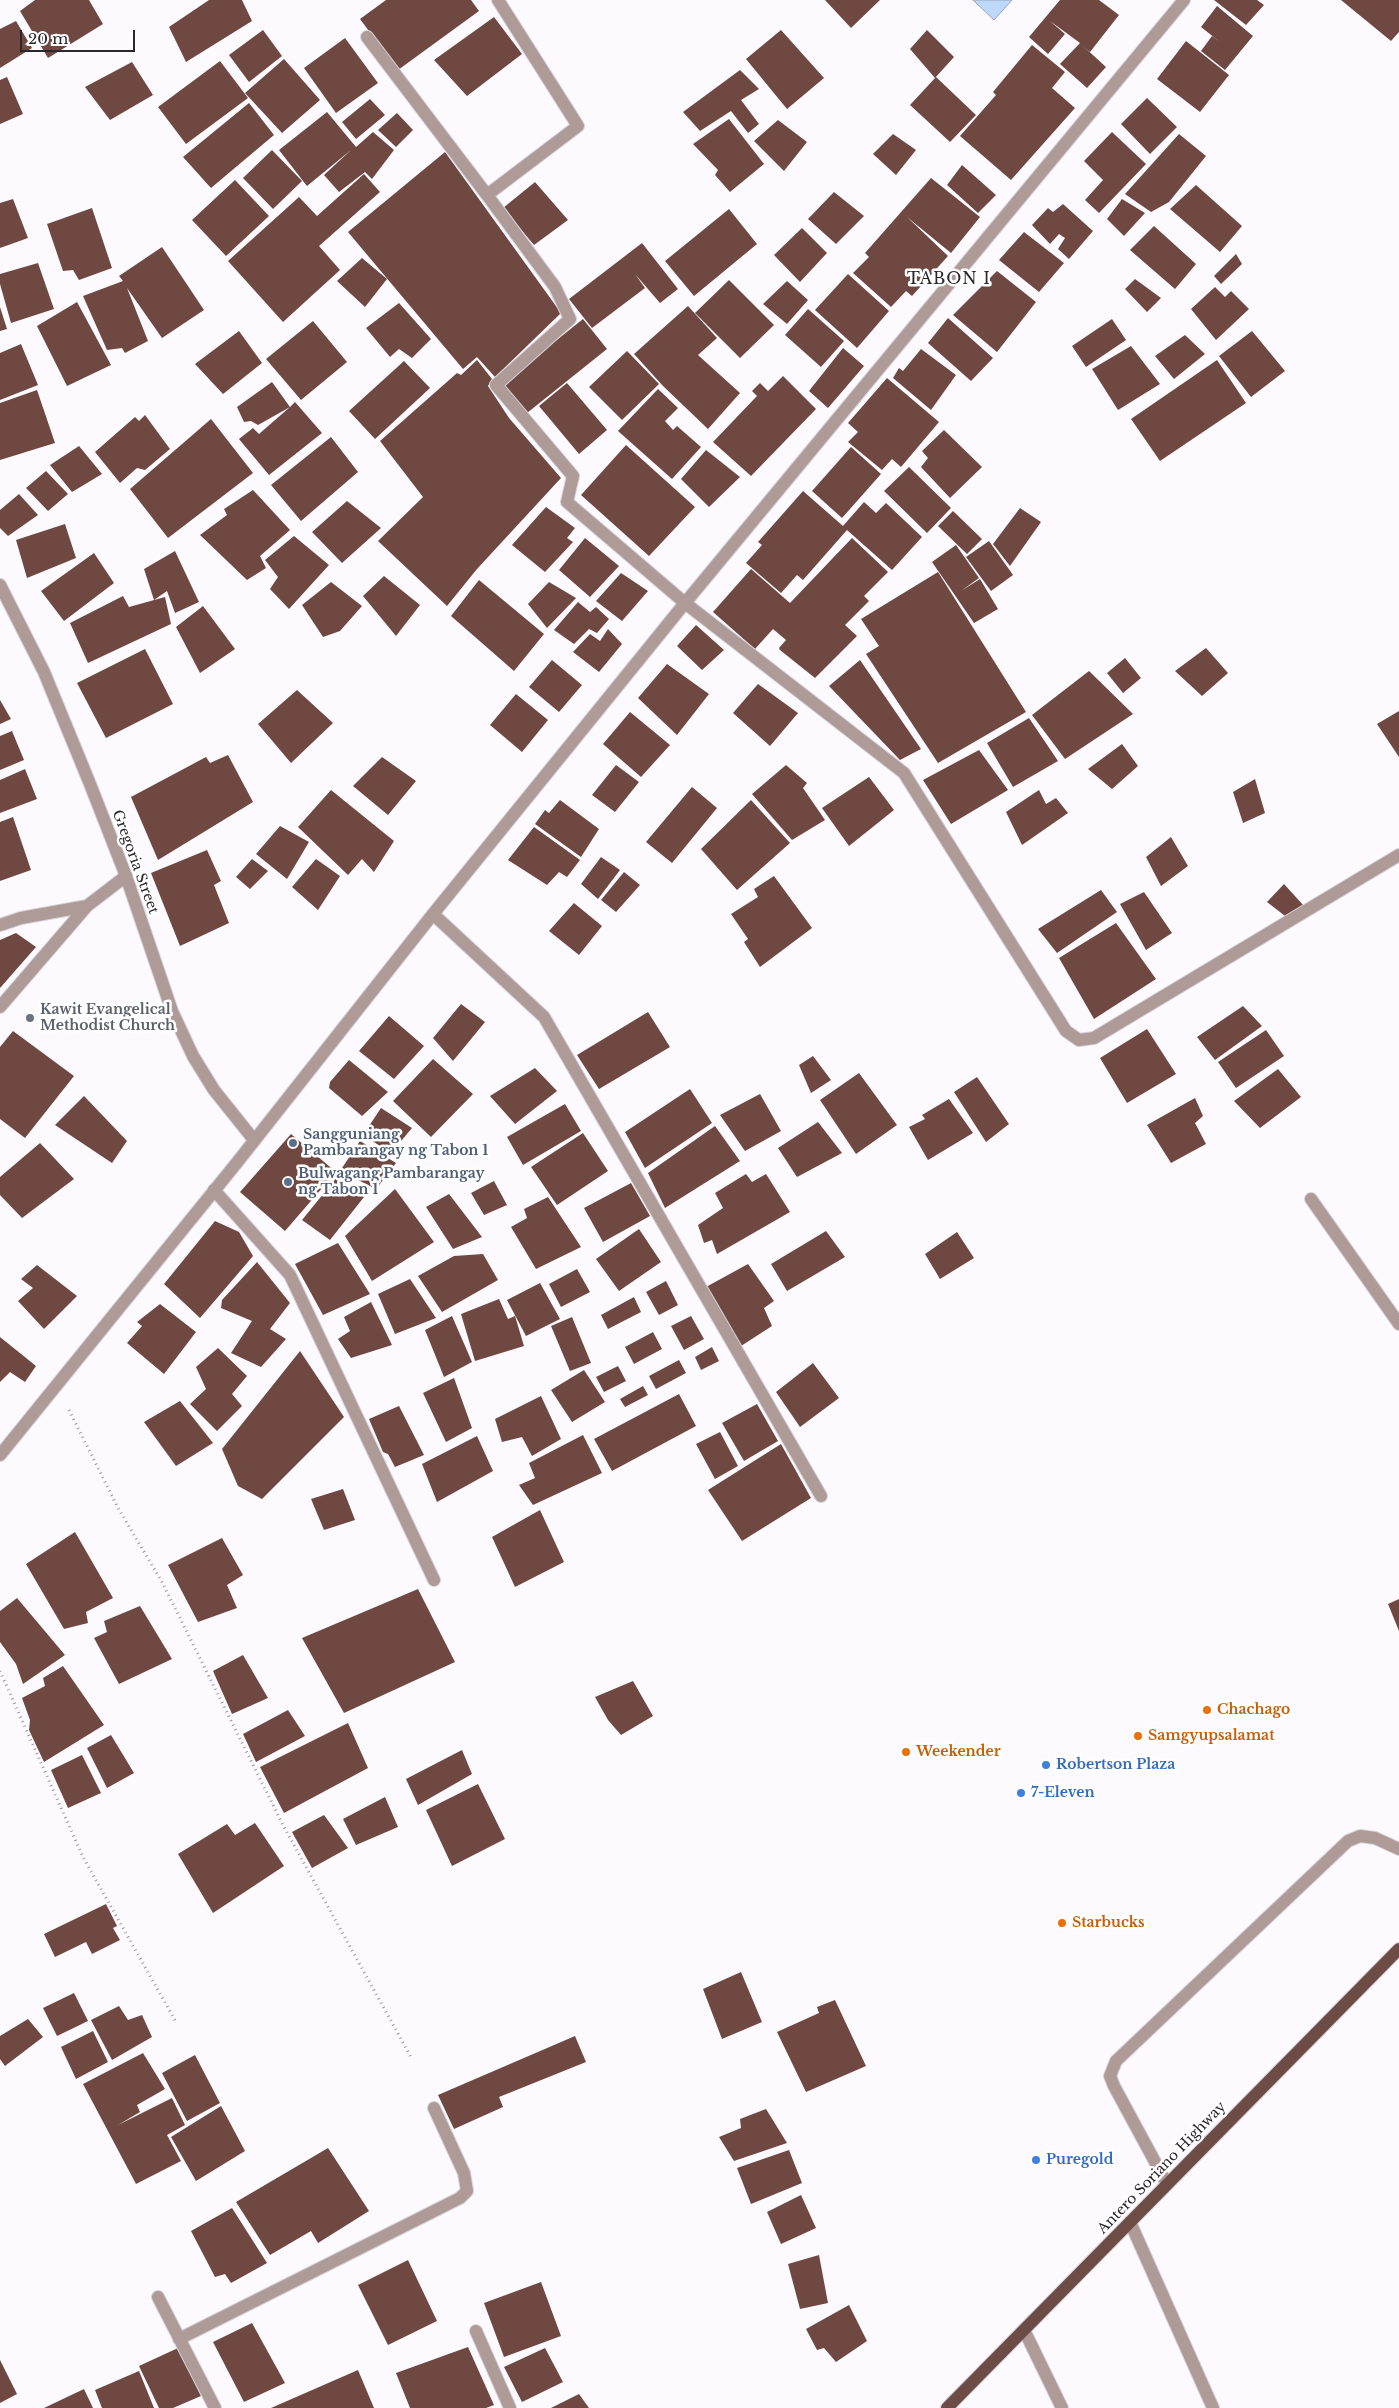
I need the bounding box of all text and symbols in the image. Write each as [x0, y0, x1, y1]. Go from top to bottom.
scale bar [22, 20, 138, 52]
text: 20 m [28, 29, 68, 48]
district label: TABON I [906, 269, 992, 289]
street label: Gregoria Street [108, 808, 162, 916]
place label: Kawit Evangelical Methodist Church [40, 1002, 175, 1034]
marker: Kawit Evangelical Methodist Church [24, 1012, 36, 1024]
place label: Sangguniang Pambarangay ng Tabon 1 [303, 1127, 488, 1160]
marker: Sangguniang Pambarangay ng Tabon 1 [287, 1137, 299, 1149]
place label: Bulwagang Pambarangay ng Tabon 1 [298, 1166, 485, 1198]
marker: Bulwagang Pambarangay ng Tabon 1 [282, 1176, 294, 1188]
place label: Chachago [1217, 1702, 1290, 1718]
marker: Chachago [1201, 1704, 1213, 1716]
place label: Samgyupsalamat [1148, 1728, 1275, 1744]
marker: Samgyupsalamat [1132, 1730, 1144, 1742]
place label: Weekender [916, 1744, 1001, 1760]
marker: Weekender [900, 1746, 912, 1758]
place label: Robertson Plaza [1056, 1757, 1175, 1773]
marker: Robertson Plaza [1040, 1759, 1052, 1771]
place label: 7-Eleven [1031, 1785, 1095, 1801]
marker: 7-Eleven [1015, 1787, 1027, 1799]
place label: Starbucks [1072, 1915, 1145, 1931]
marker: Starbucks [1056, 1917, 1068, 1929]
street label: Antero Soriano Highway [1094, 2098, 1230, 2238]
place label: Puregold [1046, 2152, 1113, 2168]
marker: Puregold [1030, 2154, 1042, 2166]

